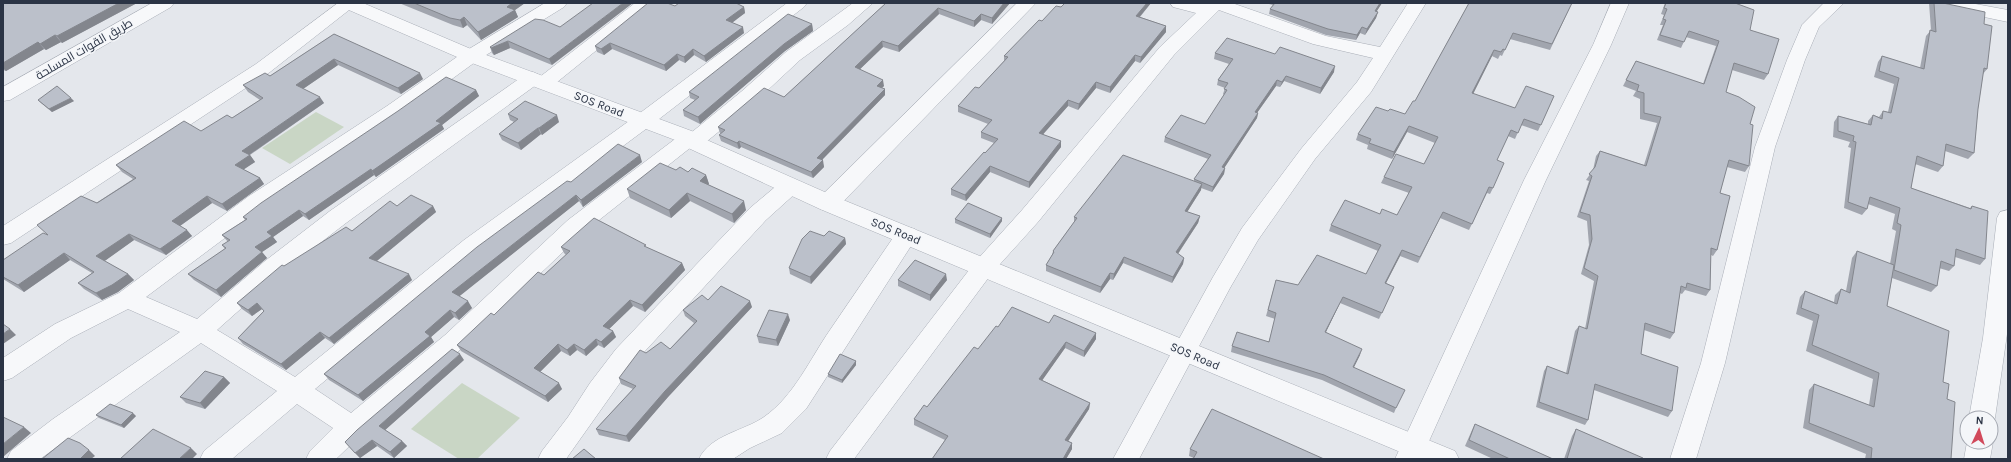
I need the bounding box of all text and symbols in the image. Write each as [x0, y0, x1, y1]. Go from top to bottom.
street label: طريق القوات المسلحة [33, 15, 135, 83]
street label: SOS Road [572, 88, 626, 120]
street label: SOS Road [869, 215, 923, 247]
street label: SOS Road [1168, 339, 1222, 373]
north arrow [1959, 410, 1999, 450]
text: N [1975, 414, 1984, 427]

